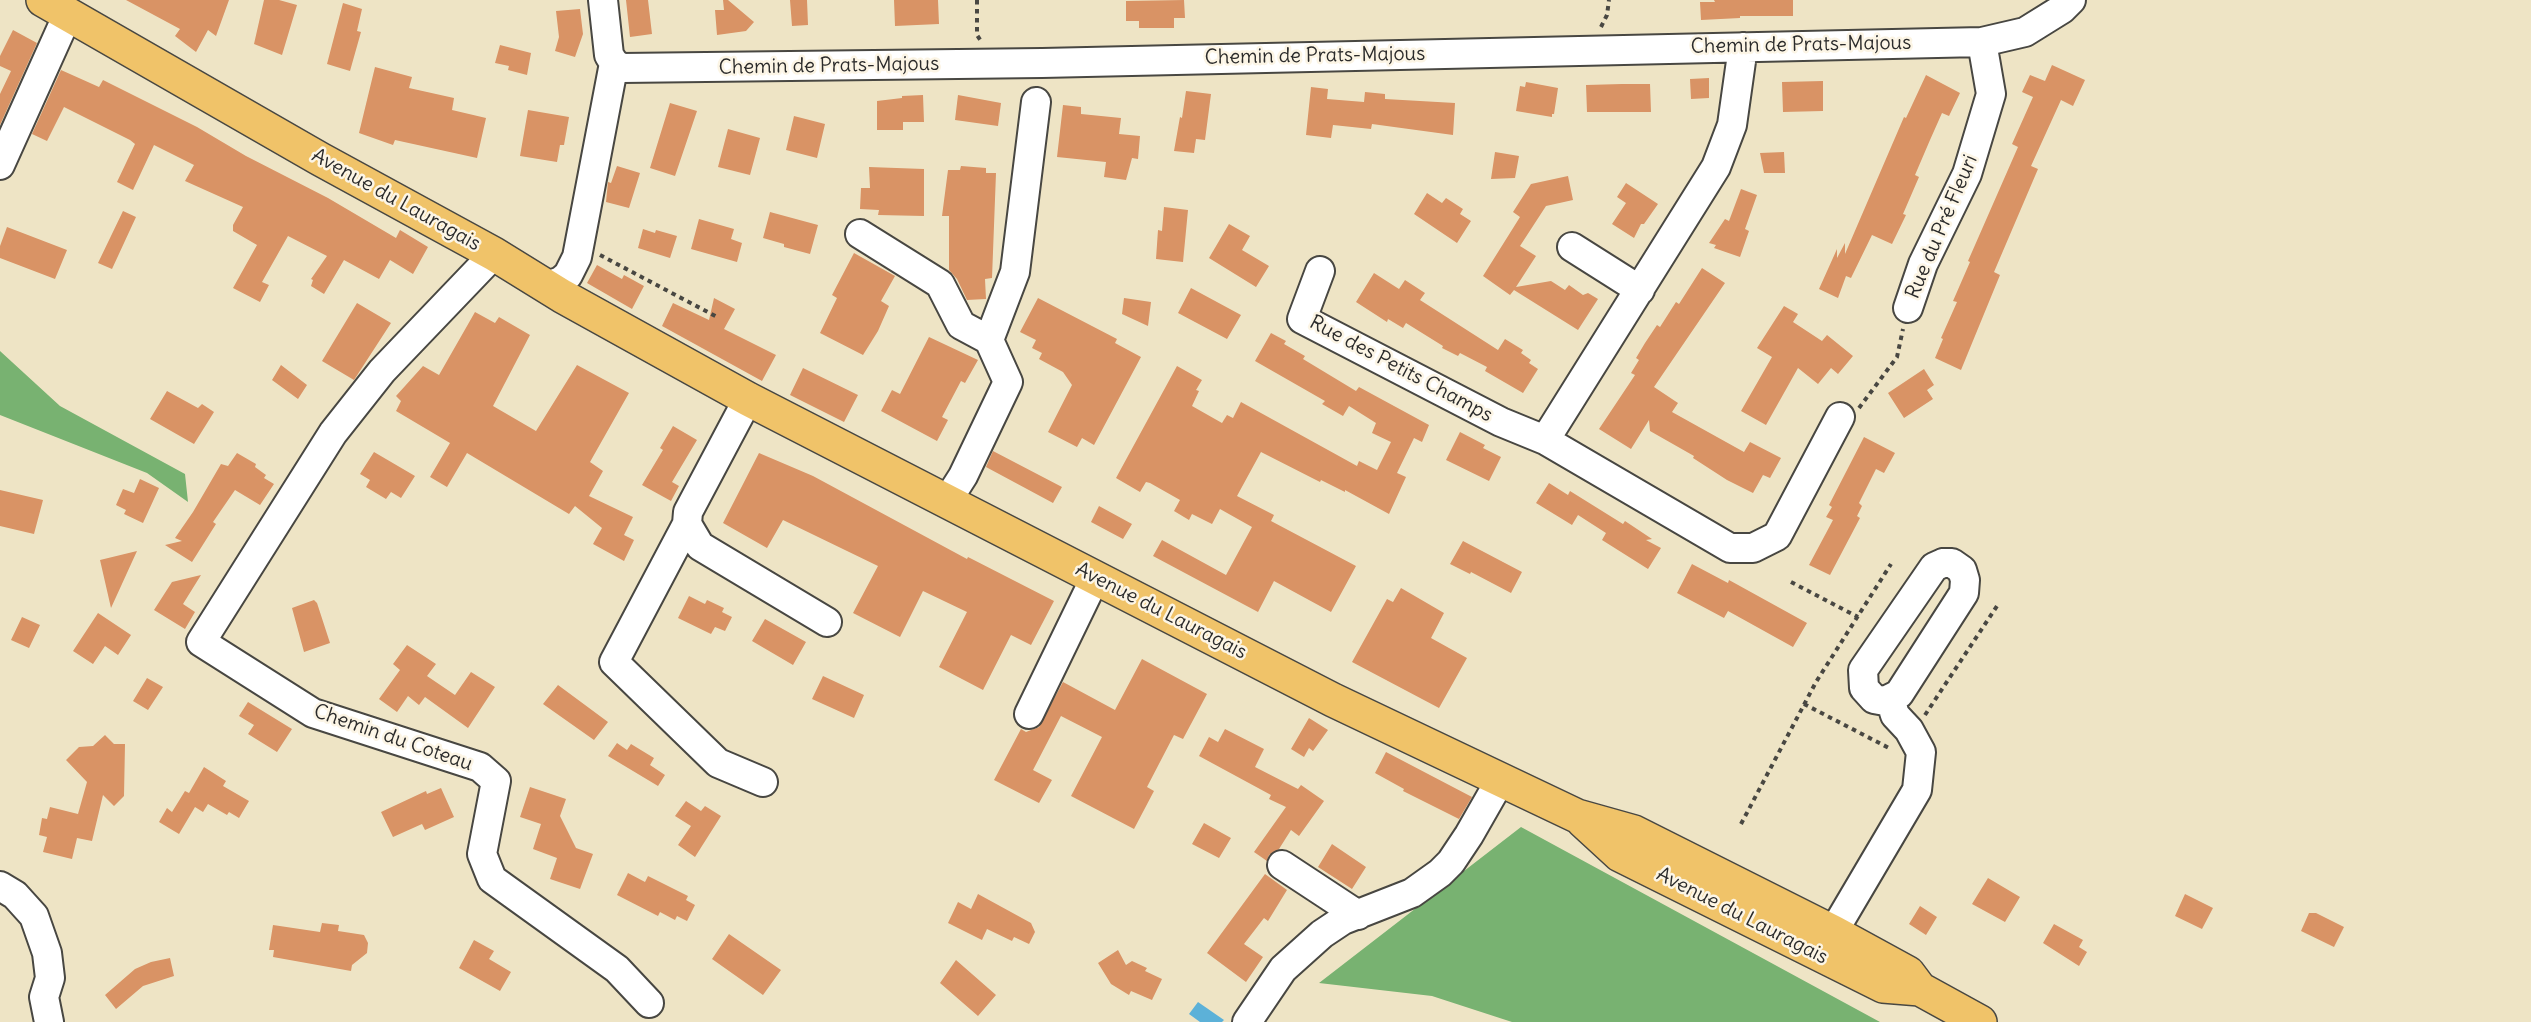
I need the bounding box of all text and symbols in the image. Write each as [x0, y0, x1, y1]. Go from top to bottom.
street label: Chemin de Prats-Majous [1690, 31, 1912, 59]
street label: Chemin de Prats-Majous [1204, 42, 1426, 70]
street label: Chemin de Prats-Majous [718, 52, 940, 80]
street label: Avenue du Lauragais [307, 144, 485, 256]
street label: Rue du Pré Fleuri [1901, 151, 1983, 303]
street label: Rue des Petits Champs [1305, 311, 1497, 427]
street label: Avenue du Lauragais [1071, 557, 1251, 665]
street label: Chemin du Coteau [310, 700, 476, 776]
street label: Avenue du Lauragais [1652, 862, 1832, 970]

